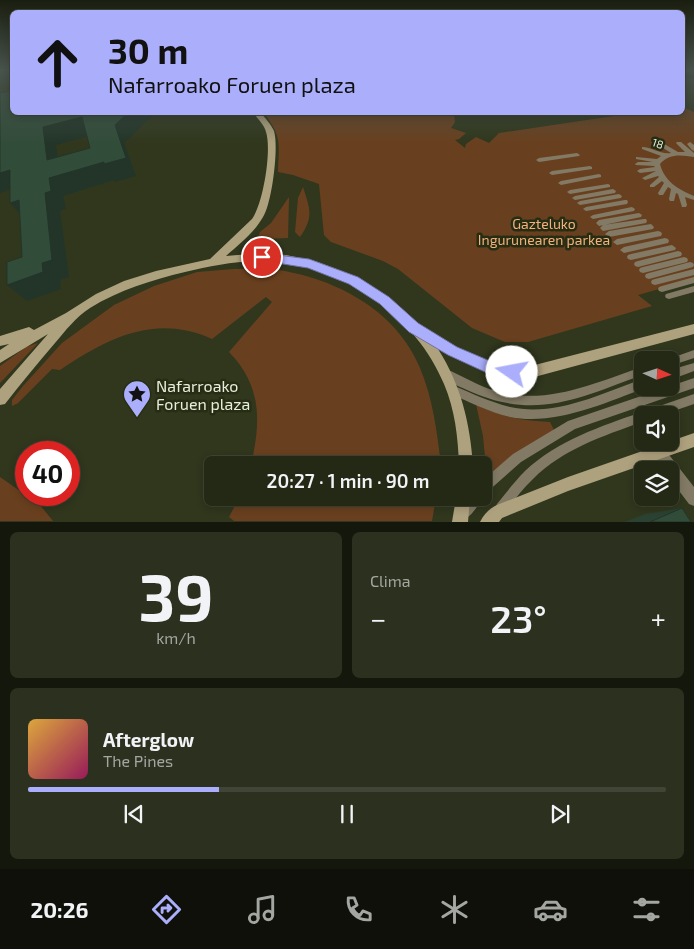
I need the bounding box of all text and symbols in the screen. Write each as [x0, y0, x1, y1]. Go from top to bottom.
text: 30 m [108, 29, 188, 71]
icon: ahead [25, 30, 90, 95]
text: Nafarroako Foruen plaza [108, 71, 356, 97]
street label: 18 [651, 135, 665, 151]
park label: Gazteluko Ingurunearen parkea [478, 215, 610, 248]
pin [241, 236, 283, 278]
icon: arrive [248, 243, 276, 271]
position arrow [485, 345, 537, 397]
north arrow [634, 351, 679, 396]
map controls [634, 351, 679, 506]
place label: Nafarroako Foruen plaza [156, 376, 250, 413]
place icon: Nafarroako Foruen plaza [122, 379, 152, 418]
button: sound [634, 406, 679, 451]
speed limit sign: 40 [15, 441, 80, 506]
button: layers [634, 461, 679, 506]
text: 20:27 · 1 min · 90 m [267, 469, 429, 492]
text: 39 [138, 556, 214, 634]
text: Clima [370, 571, 411, 590]
text: 23° [490, 595, 547, 641]
text: − [370, 601, 386, 635]
text: + [651, 601, 666, 635]
text: km/h [156, 628, 196, 647]
text: Afterglow [103, 728, 194, 751]
text: The Pines [103, 751, 173, 770]
icon: previous [120, 800, 148, 828]
icon: pause [333, 800, 361, 828]
icon: next [546, 800, 574, 828]
icon: directions [149, 892, 184, 927]
icon: music [245, 892, 280, 927]
icon: phone [341, 892, 376, 927]
icon: climate [437, 892, 472, 927]
icon: car [533, 892, 568, 927]
icon: filters [629, 892, 664, 927]
text: 20:26 [30, 896, 89, 922]

